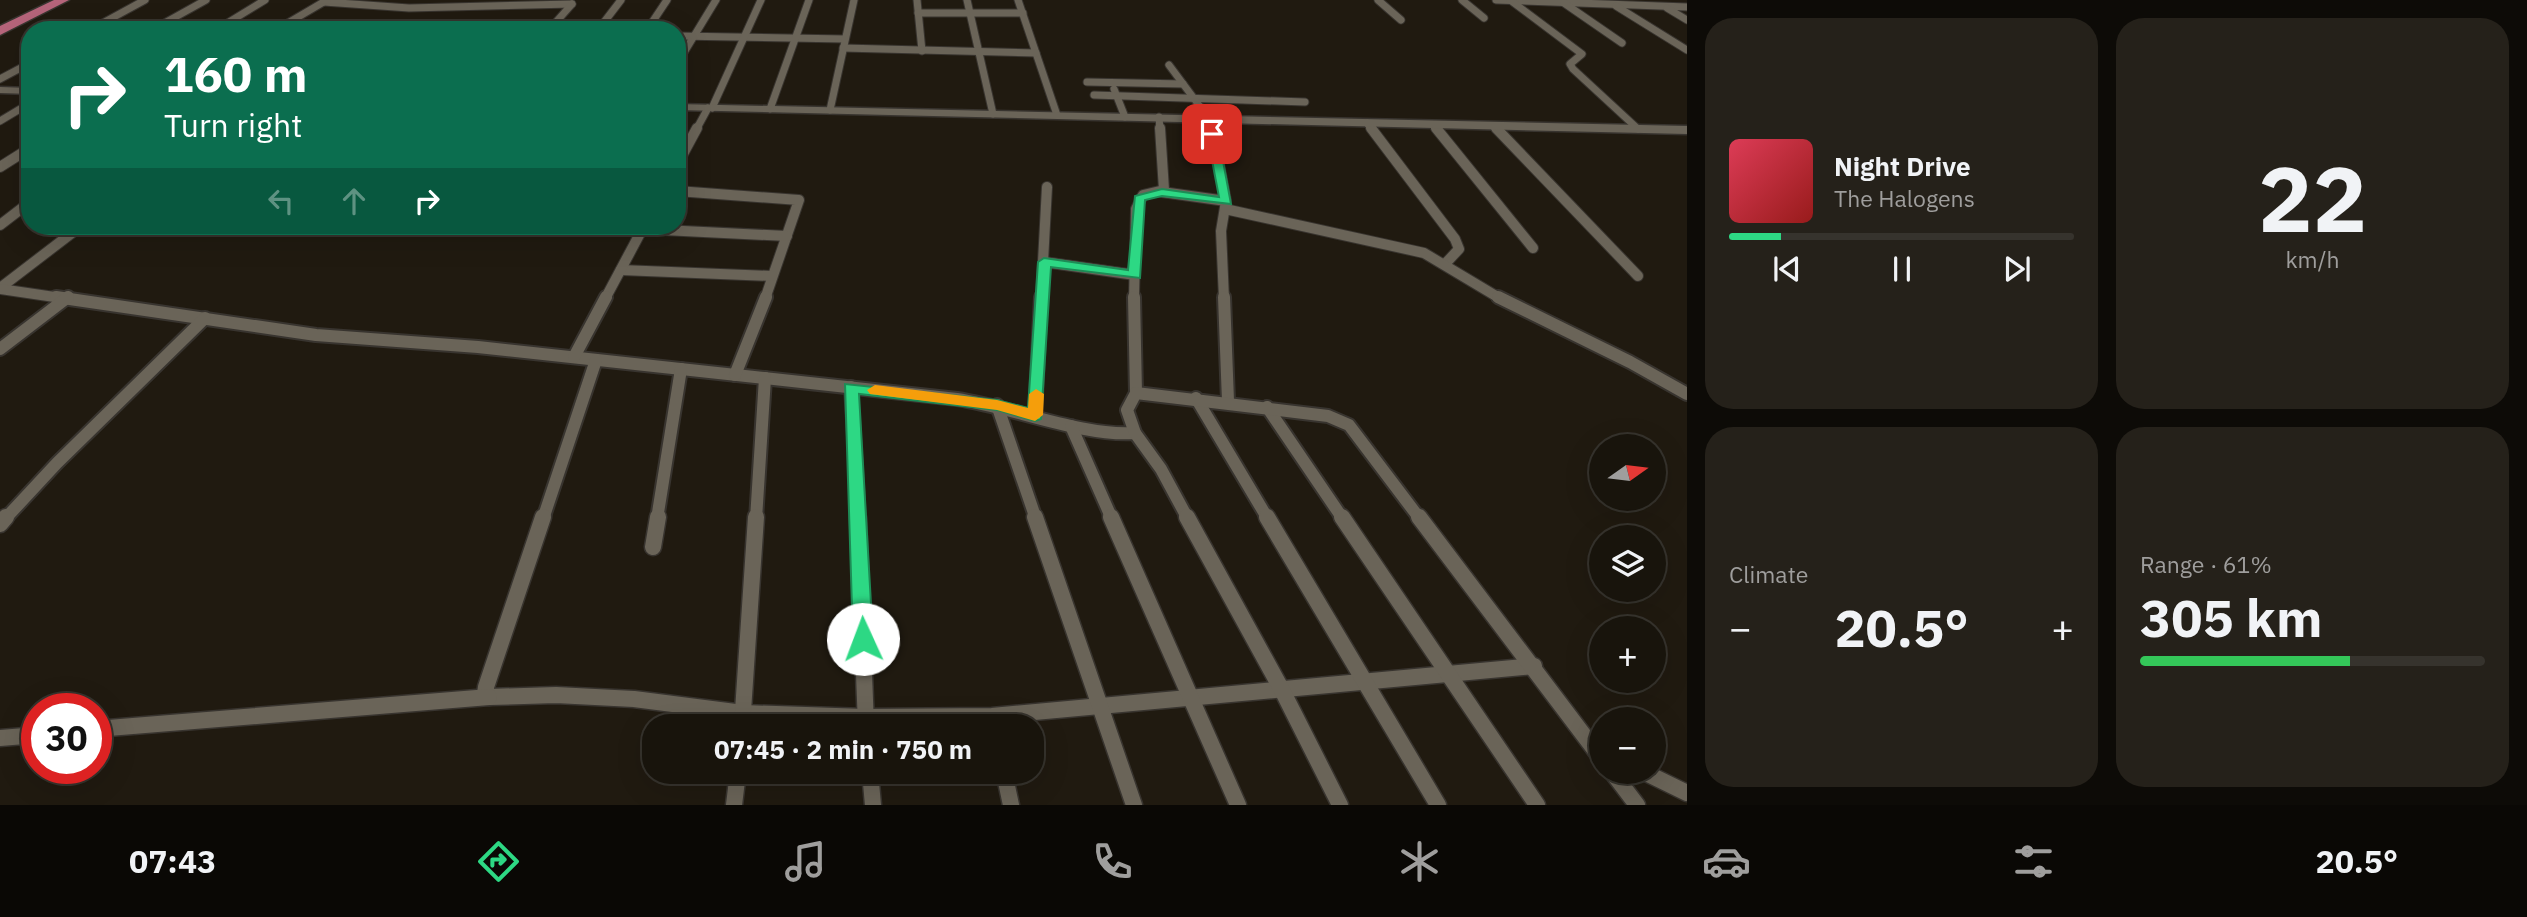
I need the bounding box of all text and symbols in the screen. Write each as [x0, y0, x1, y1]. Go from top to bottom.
text: 160 m [164, 42, 308, 105]
icon: right [49, 49, 140, 140]
text: Turn right [164, 104, 302, 146]
pin [1182, 104, 1242, 164]
icon: arrive [1193, 115, 1231, 153]
text: 22 [2258, 139, 2367, 257]
text: Night Drive [1834, 149, 1971, 183]
icon: left [262, 182, 300, 220]
icon: ahead [335, 182, 373, 220]
icon: right [408, 182, 446, 220]
text: The Halogens [1834, 183, 1975, 213]
text: km/h [2285, 244, 2340, 274]
icon: previous [1768, 250, 1806, 288]
icon: pause [1883, 250, 1921, 288]
icon: next [1998, 250, 2036, 288]
north arrow [1589, 434, 1666, 511]
map controls [1589, 434, 1666, 784]
button: layers [1589, 525, 1666, 602]
text: Range · 61% [2140, 549, 2272, 579]
text: Climate [1729, 559, 1808, 589]
text: 305 km [2140, 584, 2322, 651]
text: 20.5° [1834, 594, 1969, 661]
position arrow [826, 602, 900, 676]
text: − [1729, 603, 1752, 652]
text: + [2051, 603, 2074, 652]
button: + [1589, 616, 1666, 693]
speed limit sign: 30 [21, 693, 112, 784]
button: − [1589, 707, 1666, 784]
text: 07:45 · 2 min · 750 m [714, 732, 972, 766]
icon: directions [474, 837, 523, 886]
icon: music [781, 837, 830, 886]
icon: phone [1088, 837, 1137, 886]
icon: climate [1395, 837, 1444, 886]
icon: car [1702, 837, 1751, 886]
icon: filters [2009, 837, 2058, 886]
text: 07:43 [129, 840, 216, 882]
text: 20.5° [2315, 840, 2398, 882]

